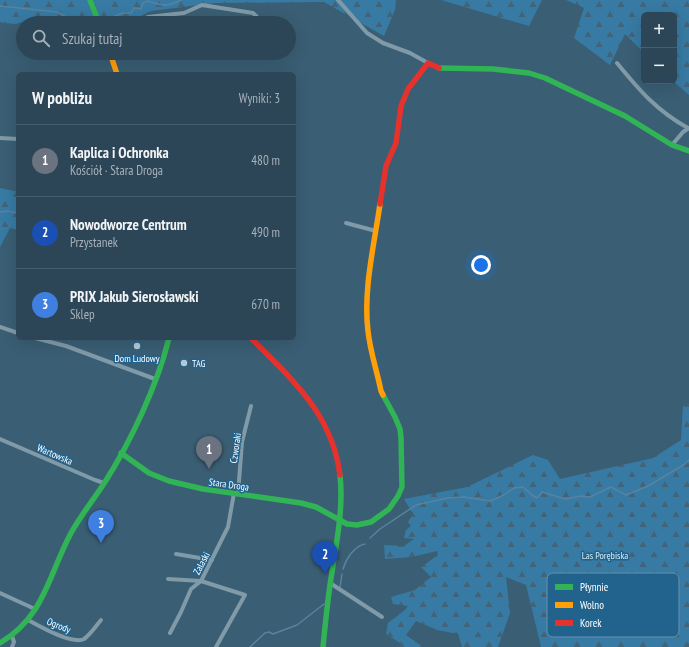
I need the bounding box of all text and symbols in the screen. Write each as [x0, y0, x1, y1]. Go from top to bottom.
map controls [641, 12, 677, 84]
button: + [641, 12, 677, 48]
search box [16, 16, 296, 60]
icon: search [30, 27, 52, 49]
text: Szukaj tutaj [62, 29, 123, 48]
button: − [641, 48, 677, 84]
text: W pobliżu [32, 87, 92, 109]
text: Wyniki: 3 [239, 90, 280, 107]
text: Kaplica i Ochronka [70, 143, 169, 162]
text: 1 [42, 152, 48, 169]
text: 480 m [251, 152, 280, 169]
text: Kościół · Stara Droga [70, 162, 163, 179]
text: Nowodworze Centrum [70, 215, 187, 234]
text: 2 [42, 224, 48, 241]
text: 490 m [251, 224, 280, 241]
text: Przystanek [70, 234, 118, 251]
your location [471, 255, 491, 275]
text: PRIX Jakub Sierosławski [70, 287, 199, 306]
text: 3 [42, 296, 48, 313]
text: 670 m [251, 296, 280, 313]
text: Sklep [70, 306, 95, 323]
marker: Dom Ludowy [132, 341, 142, 351]
place label: Dom Ludowy [115, 352, 160, 365]
place label: TAG [192, 357, 205, 370]
marker: TAG [179, 358, 189, 368]
street label: Czworaki [227, 432, 244, 464]
pin: 1 [196, 436, 222, 469]
street label: Wartowska [35, 441, 75, 468]
street label: Stara Droga [208, 475, 250, 494]
pin: 3 [88, 510, 114, 543]
pin: 2 [312, 541, 338, 574]
park label: Las Porębiska [582, 549, 628, 562]
street label: Zalaski [190, 550, 213, 577]
legend [547, 573, 679, 637]
text: Płynnie [580, 580, 609, 594]
text: Wolno [580, 598, 604, 612]
street label: Ogrody [45, 615, 73, 636]
text: Korek [580, 616, 602, 630]

